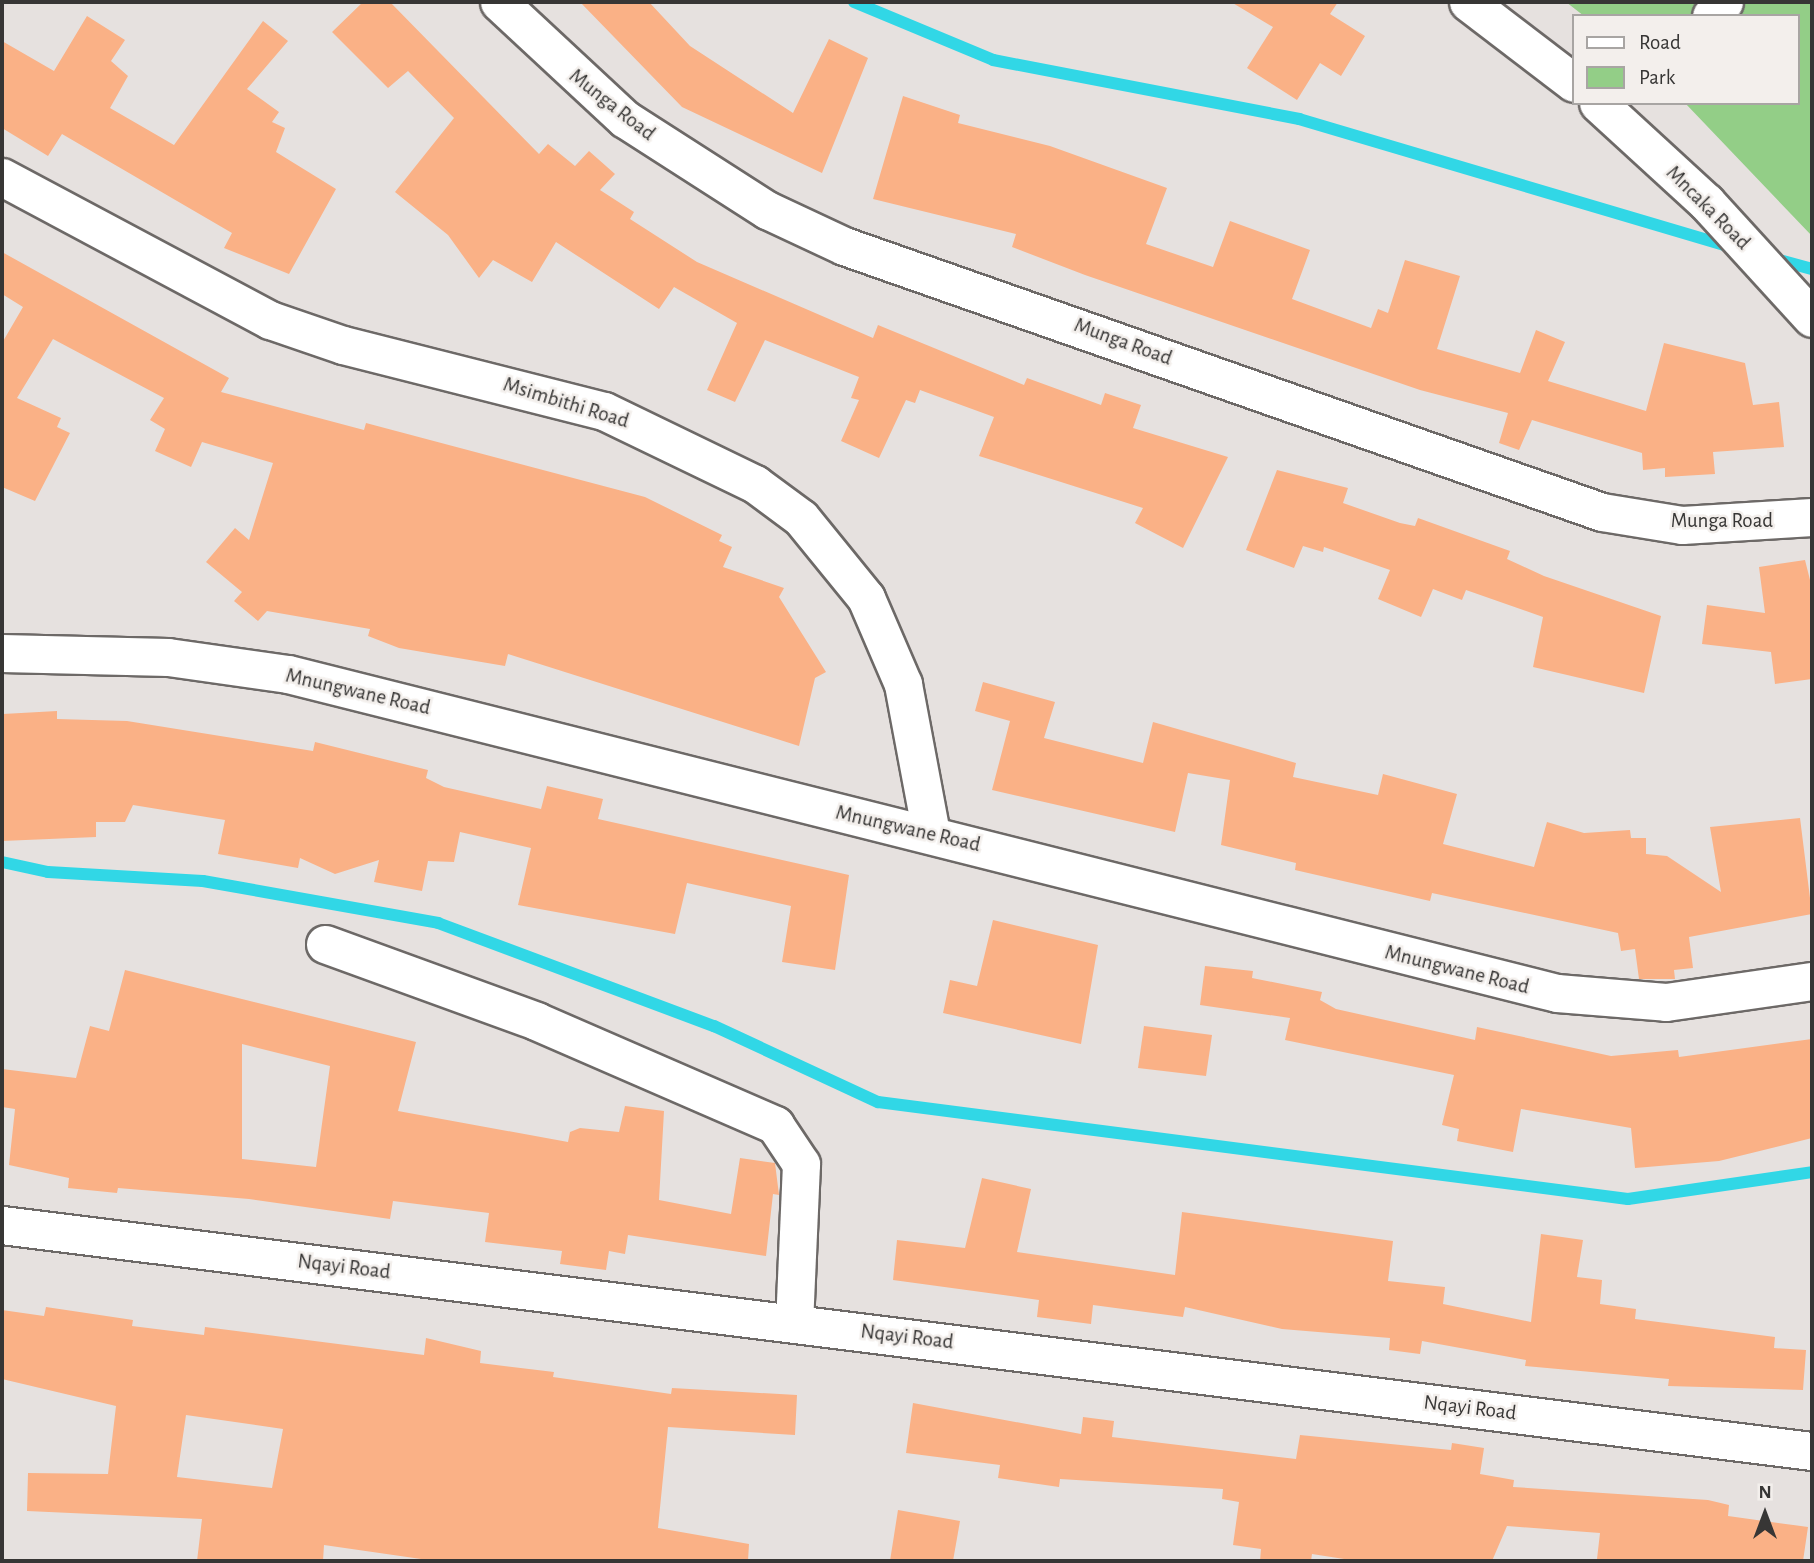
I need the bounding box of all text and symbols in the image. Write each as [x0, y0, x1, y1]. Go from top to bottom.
legend [1573, 14, 1800, 105]
text: Road [1639, 32, 1681, 53]
street label: Munga Road [564, 64, 660, 146]
text: Park [1639, 67, 1675, 88]
street label: Mncaka Road [1661, 161, 1755, 255]
street label: Munga Road [1071, 313, 1175, 371]
street label: Msimbithi Road [500, 372, 632, 434]
street label: Munga Road [1671, 508, 1773, 534]
street label: Mnungwane Road [283, 663, 433, 721]
street label: Mnungwane Road [833, 800, 983, 858]
street label: Mnungwane Road [1382, 940, 1532, 1000]
street label: Nqayi Road [296, 1249, 392, 1285]
street label: Nqayi Road [859, 1319, 955, 1355]
street label: Nqayi Road [1422, 1390, 1518, 1426]
north arrow [1730, 1479, 1800, 1549]
text: N [1758, 1483, 1772, 1502]

